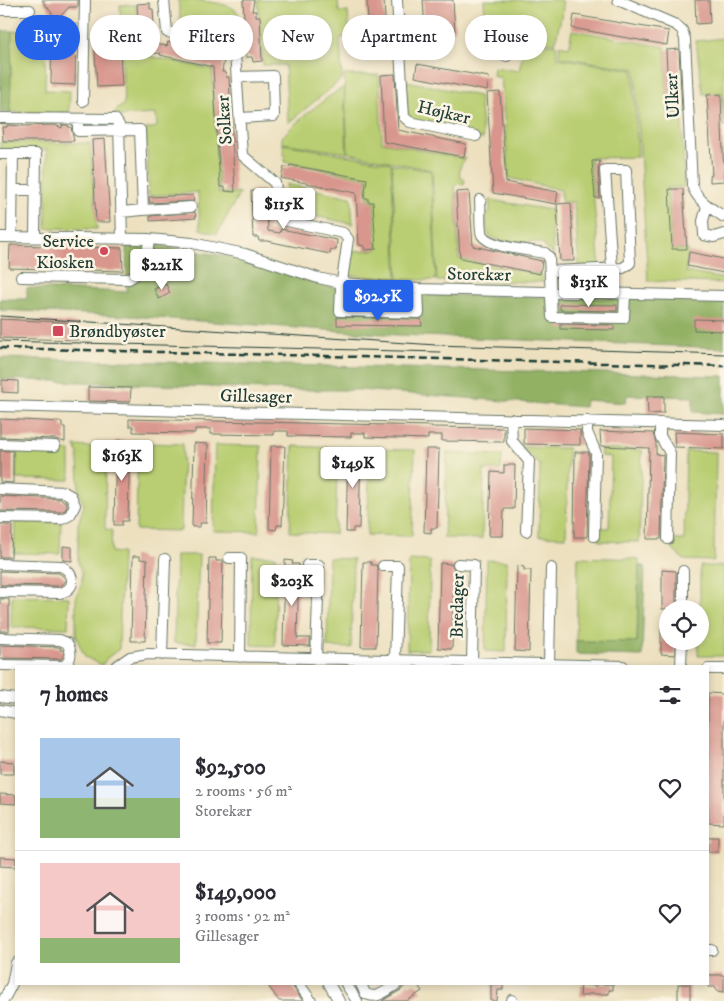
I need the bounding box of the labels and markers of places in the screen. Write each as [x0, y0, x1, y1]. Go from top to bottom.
pin: $115K [249, 188, 319, 230]
place label: Service Kiosken [36, 231, 95, 274]
marker: Service Kiosken [98, 245, 110, 257]
pin: $221K [127, 248, 197, 291]
pin: $131K [554, 266, 624, 308]
pin: $92.5K [337, 280, 419, 322]
place label: Brøndbyøster [69, 321, 166, 343]
marker: Brøndbyøster [51, 324, 65, 338]
pin: $163K [87, 440, 157, 482]
pin: $149K [318, 446, 388, 489]
pin: $203K [257, 564, 327, 607]

